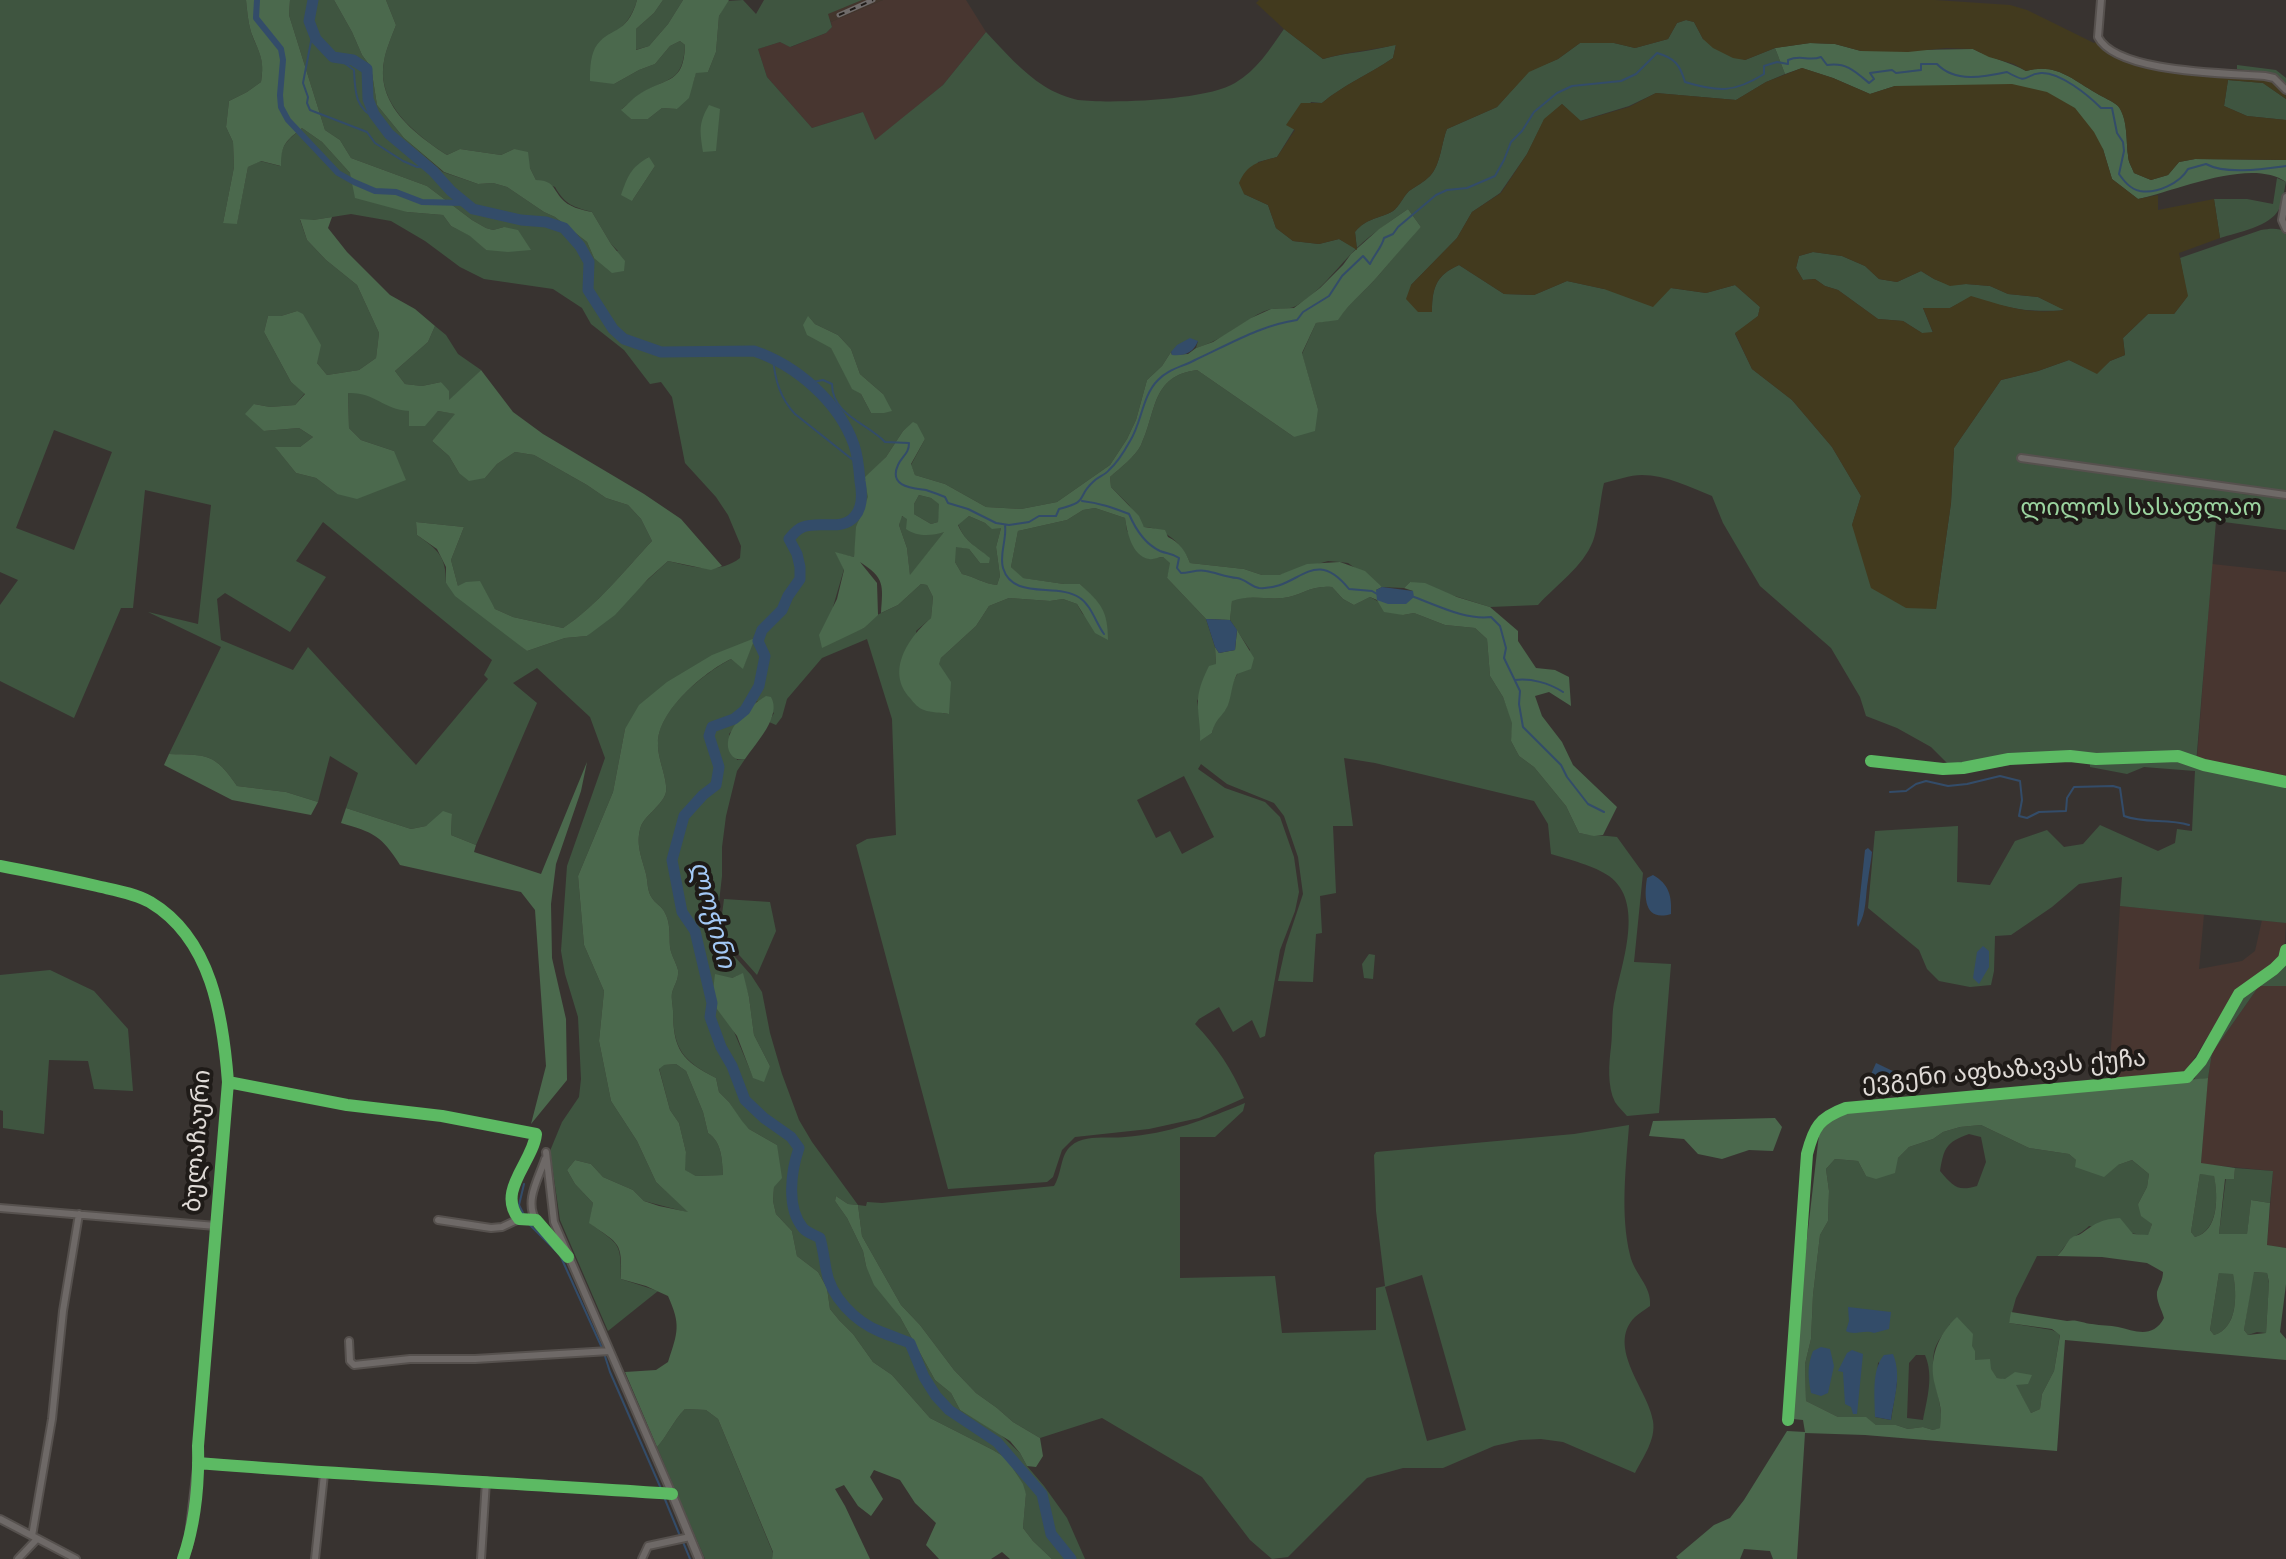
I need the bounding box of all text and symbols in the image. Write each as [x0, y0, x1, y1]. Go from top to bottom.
park label: ლილოს სასაფლაო [2020, 495, 2262, 523]
water label: ლოჭინი [682, 858, 740, 972]
street label: ევგენი აფხაზავას ქუჩა [1861, 1045, 2147, 1099]
street label: ბულაჩაური [180, 1069, 218, 1213]

